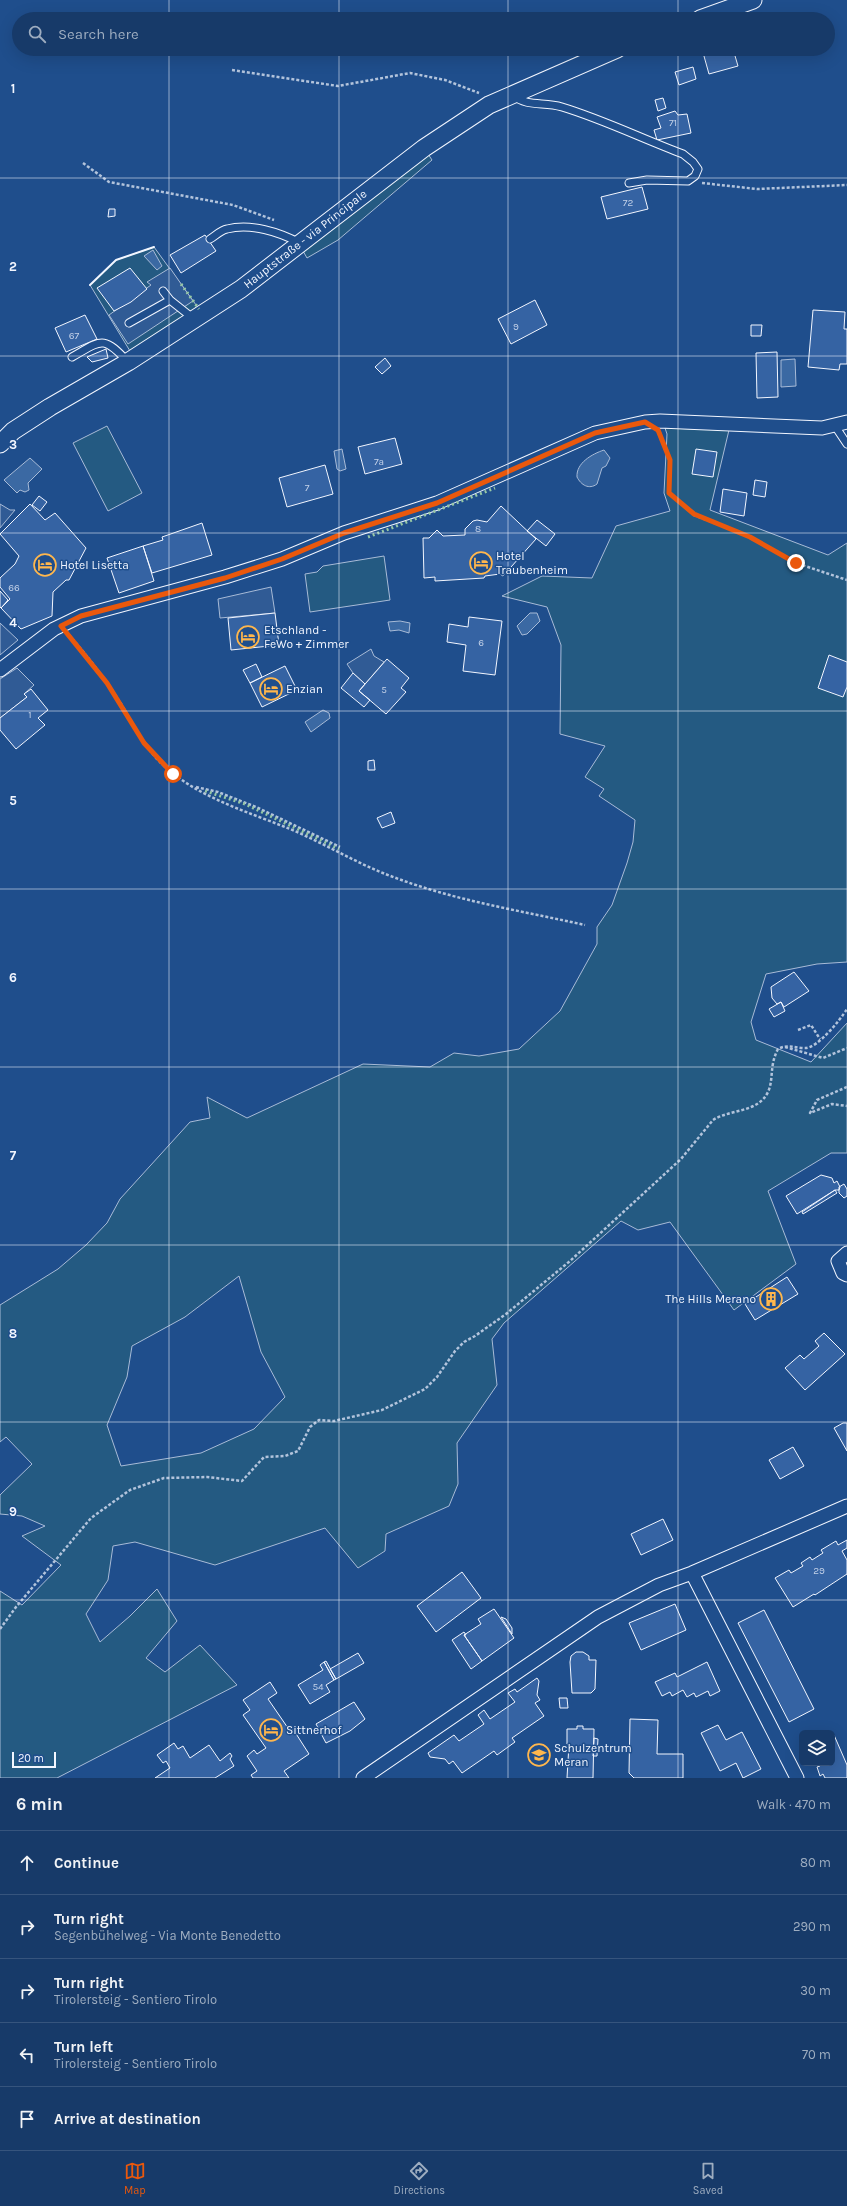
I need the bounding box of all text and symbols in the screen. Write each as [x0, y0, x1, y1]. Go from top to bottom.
search box [12, 12, 835, 56]
icon: search [26, 23, 48, 45]
text: Search here [58, 25, 139, 43]
text: 1 [11, 81, 15, 96]
house number: 71 [669, 117, 677, 129]
street label: Hauptstraße - via Principale [241, 187, 369, 291]
house number: 72 [623, 197, 633, 209]
text: 2 [9, 259, 17, 274]
house number: 9 [513, 321, 519, 333]
house number: 67 [69, 330, 80, 342]
text: 3 [9, 437, 17, 452]
house number: 7a [374, 456, 384, 468]
house number: 7 [305, 482, 310, 494]
house number: 8 [475, 523, 481, 535]
place label: Hotel Traubenheim [496, 549, 568, 577]
hotel icon: Hotel Traubenheim [468, 550, 494, 576]
hotel icon: Hotel Lisetta [32, 552, 58, 578]
route end [787, 554, 805, 572]
place label: Hotel Lisetta [60, 558, 129, 572]
house number: 66 [8, 582, 20, 594]
text: 4 [9, 615, 17, 630]
place label: Etschland - FeWo + Zimmer [264, 623, 349, 651]
hotel icon: Etschland - FeWo + Zimmer [235, 624, 261, 650]
house number: 6 [478, 637, 484, 649]
hotel icon: Enzian [258, 676, 284, 702]
place label: Enzian [286, 682, 323, 696]
house number: 5 [381, 684, 387, 696]
house number: 1 [28, 709, 32, 721]
route start [164, 765, 182, 783]
text: 5 [9, 793, 17, 808]
text: 6 [9, 970, 17, 985]
text: 7 [10, 1148, 17, 1163]
building icon: The Hills Merano [758, 1286, 784, 1312]
place label: The Hills Merano [665, 1292, 756, 1306]
text: 8 [9, 1326, 17, 1341]
text: 9 [9, 1504, 17, 1519]
house number: 29 [813, 1565, 825, 1577]
house number: 54 [312, 1681, 324, 1693]
hotel icon: Sittnerhof [258, 1717, 284, 1743]
place label: Sittnerhof [286, 1723, 342, 1737]
map controls [799, 1730, 835, 1766]
button: layers [799, 1730, 835, 1766]
place label: Schulzentrum Meran [554, 1741, 632, 1769]
school or university icon: Schulzentrum Meran [526, 1742, 552, 1768]
scale bar [12, 1750, 56, 1769]
text: 20 m [18, 1752, 44, 1765]
text: 6 min [16, 1794, 63, 1814]
text: Walk · 470 m [757, 1797, 831, 1812]
icon: ahead [16, 1852, 38, 1874]
text: Continue [54, 1854, 119, 1872]
text: 80 m [800, 1855, 831, 1870]
text: Turn right [54, 1910, 124, 1928]
icon: right [16, 1916, 38, 1938]
text: 290 m [793, 1919, 831, 1934]
text: Segenbühelweg - Via Monte Benedetto [54, 1928, 281, 1943]
text: Turn right [54, 1974, 124, 1992]
icon: right [16, 1980, 38, 2002]
text: 30 m [800, 1983, 831, 1998]
text: Tirolersteig - Sentiero Tirolo [54, 1992, 217, 2007]
text: Turn left [54, 2038, 113, 2056]
icon: left [16, 2044, 38, 2066]
text: 70 m [802, 2047, 831, 2062]
text: Tirolersteig - Sentiero Tirolo [54, 2056, 217, 2071]
icon: arrive [16, 2108, 38, 2130]
text: Arrive at destination [54, 2110, 201, 2128]
tab: Map [124, 2160, 146, 2197]
tab: Directions [393, 2160, 445, 2197]
tab: Saved [693, 2160, 723, 2197]

